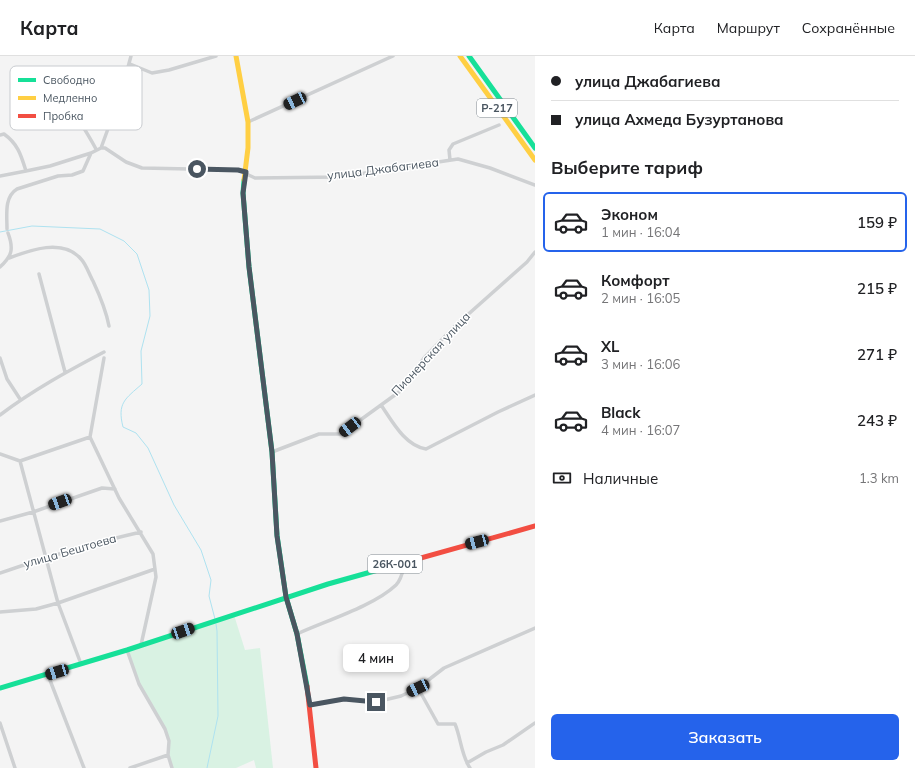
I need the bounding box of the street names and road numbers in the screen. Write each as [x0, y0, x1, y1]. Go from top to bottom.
road number: Р-217 [477, 99, 517, 117]
street label: улица Джабагиева [326, 154, 440, 183]
street label: Пионерская улица [388, 309, 473, 399]
street label: улица Бештоева [22, 530, 118, 571]
road number: 26К-001 [368, 555, 422, 573]

